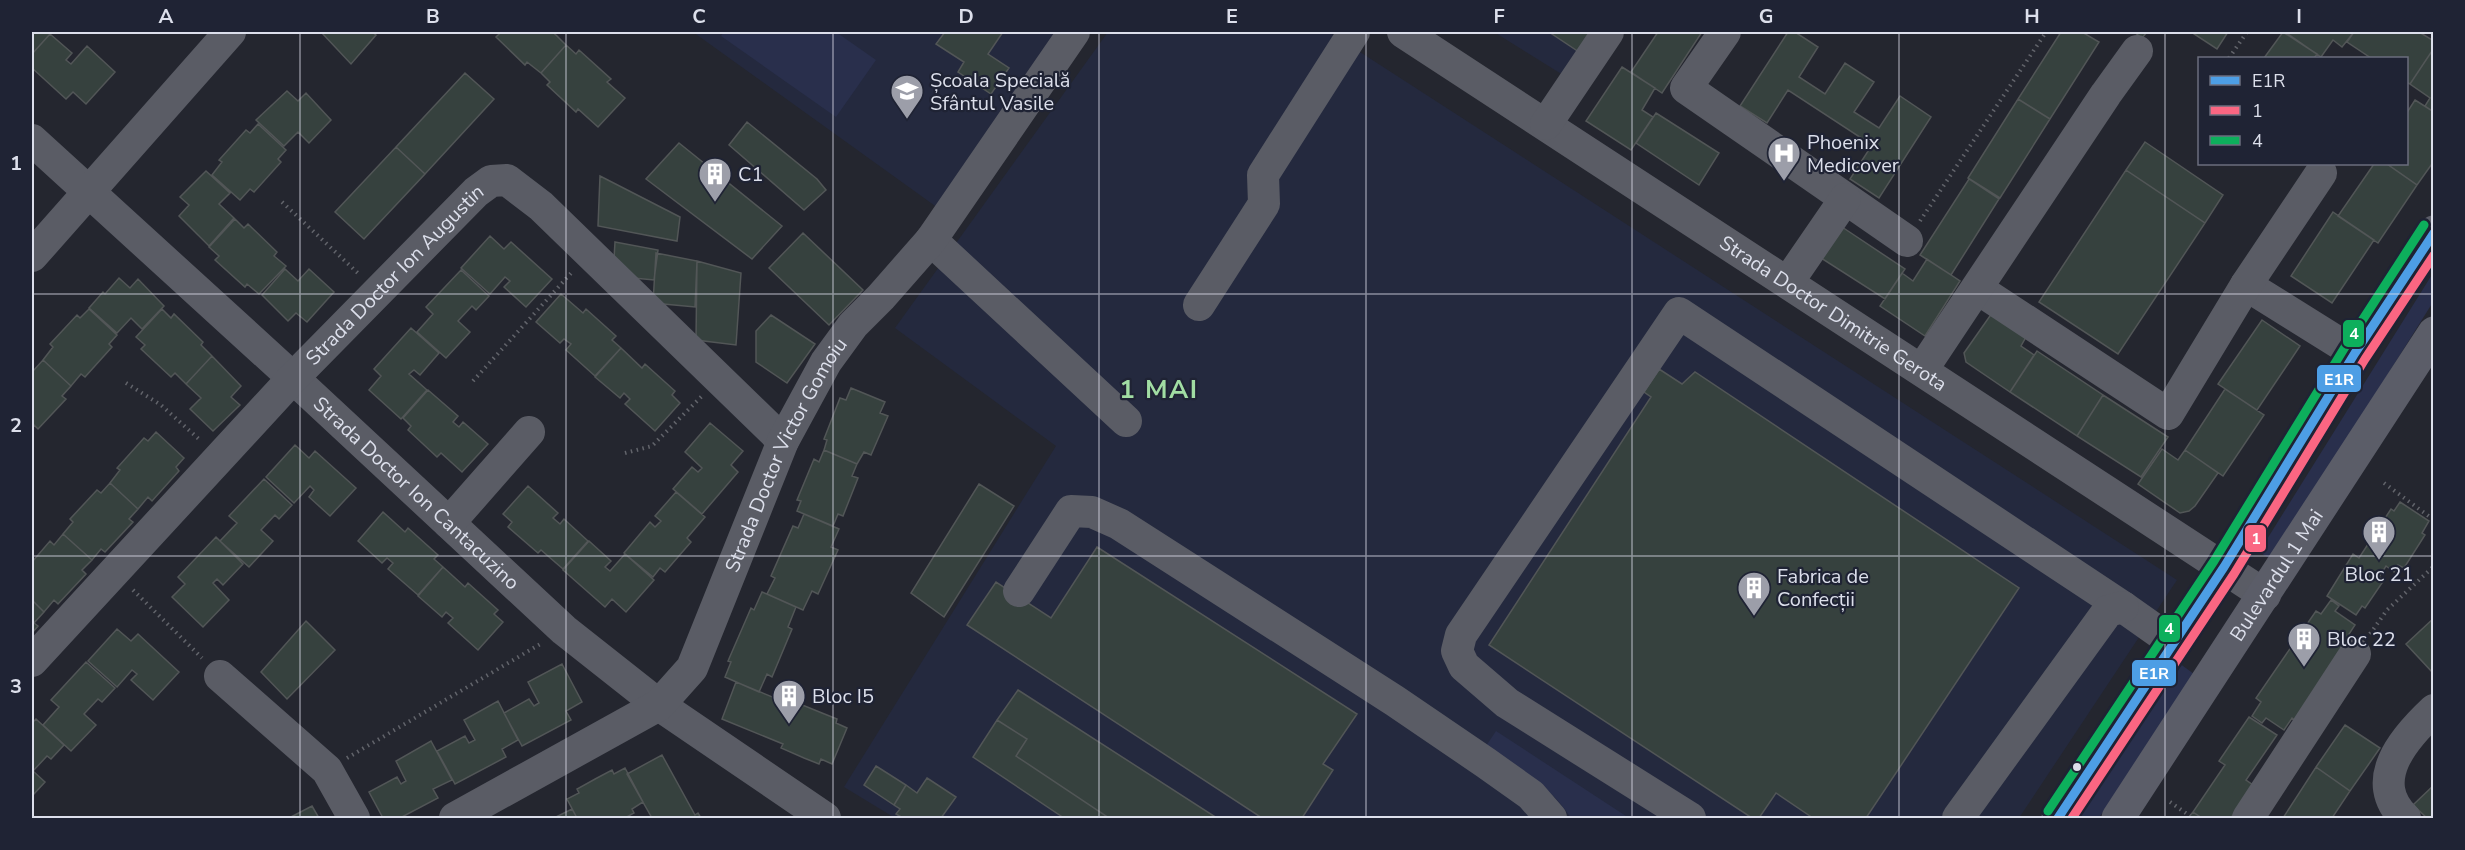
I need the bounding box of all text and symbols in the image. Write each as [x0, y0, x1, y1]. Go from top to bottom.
text: A [159, 3, 174, 30]
text: B [426, 3, 440, 30]
text: C [692, 3, 706, 30]
text: D [958, 3, 974, 30]
text: E [1226, 3, 1238, 30]
text: F [1493, 3, 1505, 30]
text: G [1759, 3, 1773, 30]
text: H [2024, 3, 2040, 30]
text: I [2296, 3, 2302, 30]
legend [2198, 57, 2408, 165]
place label: Școala Specială Sfântul Vasile [930, 67, 1070, 117]
text: E1R [2252, 69, 2285, 93]
school or university icon: Școala Specială Sfântul Vasile [889, 73, 925, 120]
text: 1 [2252, 99, 2263, 123]
place label: Phoenix Medicover [1807, 129, 1899, 179]
text: 4 [2252, 129, 2263, 153]
hospital icon: Phoenix Medicover [1766, 135, 1802, 182]
text: 1 [10, 150, 22, 177]
building icon: C1 [697, 156, 733, 203]
place label: C1 [738, 161, 763, 188]
street label: Strada Doctor Ion Augustin [300, 178, 489, 371]
street label: Strada Doctor Dimitrie Gerota [1714, 229, 1952, 398]
line badge: 4 [2342, 319, 2365, 348]
text: 4 [2349, 323, 2359, 345]
street label: Strada Doctor Victor Gomoiu [719, 332, 854, 576]
line badge: E1R [2316, 364, 2362, 393]
text: E1R [2324, 369, 2354, 391]
district label: 1 MAI [1119, 372, 1199, 407]
street label: Strada Doctor Ion Cantacuzino [307, 391, 525, 596]
text: 2 [10, 412, 22, 439]
street label: Bulevardul 1 Mai [2224, 506, 2328, 646]
building icon: Bloc 21 [2361, 514, 2397, 561]
line badge: 1 [2244, 524, 2267, 553]
place label: Bloc 21 [2345, 561, 2413, 588]
place label: Fabrica de Confecții [1777, 563, 1869, 613]
building icon: Fabrica de Confecții [1736, 570, 1772, 617]
line badge: 4 [2158, 614, 2181, 643]
text: 4 [2164, 618, 2174, 640]
building icon: Bloc 22 [2286, 621, 2322, 668]
place label: Bloc 22 [2327, 626, 2396, 653]
line badge: E1R [2131, 659, 2177, 687]
text: E1R [2139, 663, 2169, 685]
text: 3 [10, 673, 22, 700]
building icon: Bloc I5 [771, 678, 807, 725]
place label: Bloc I5 [812, 683, 874, 710]
unlabelled marker [2071, 761, 2083, 773]

